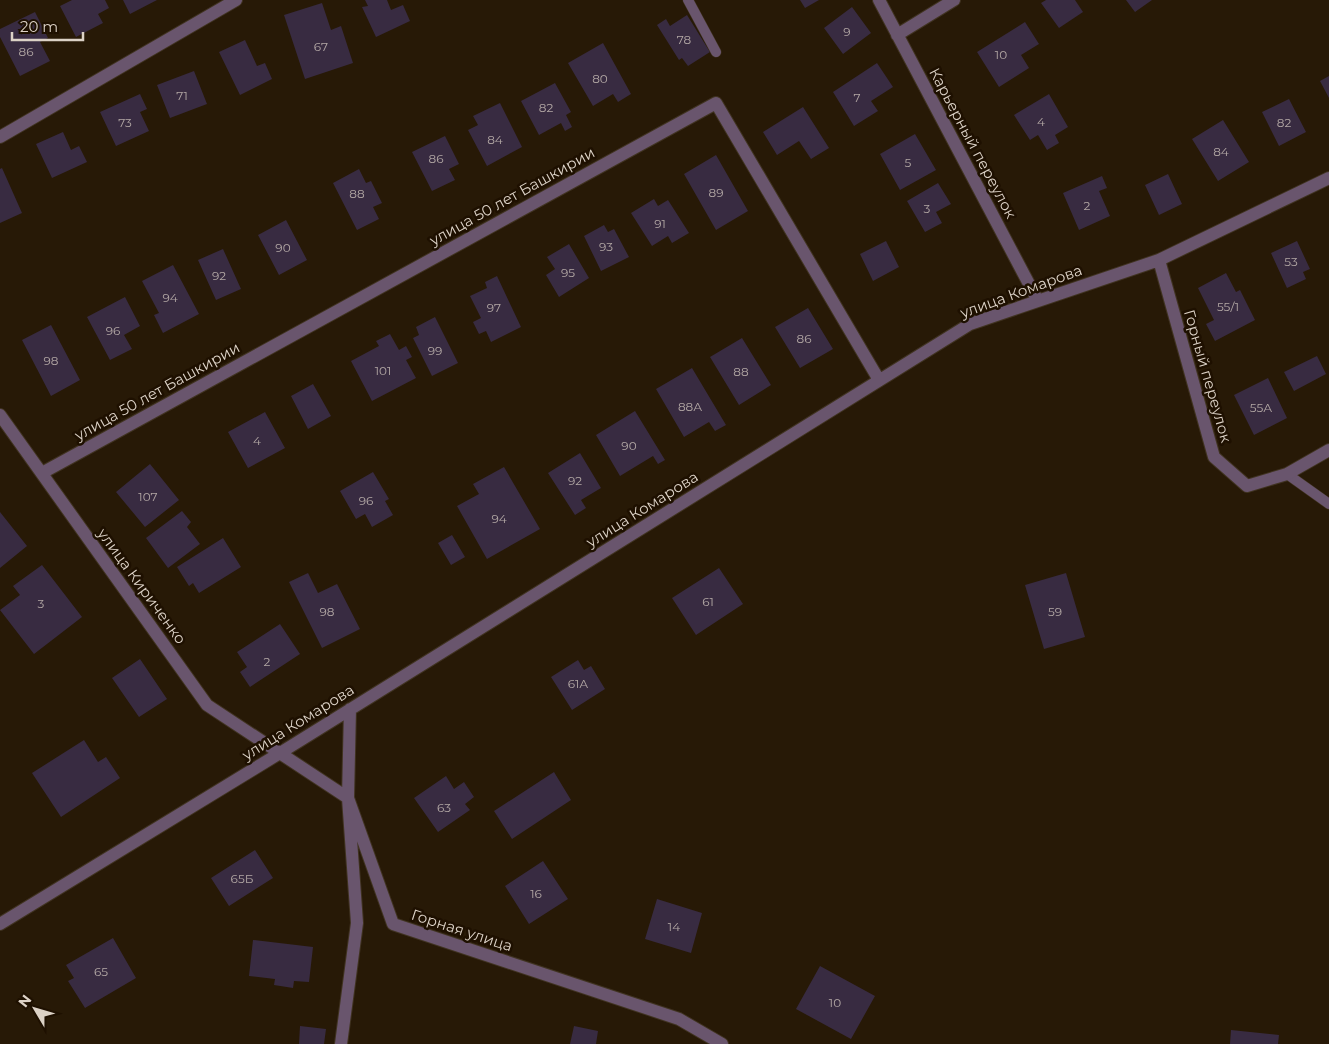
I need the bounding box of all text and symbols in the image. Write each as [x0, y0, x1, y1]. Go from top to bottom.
scale bar [12, 10, 84, 42]
text: 20 m [20, 17, 58, 36]
house number: 9 [843, 24, 851, 39]
house number: 78 [677, 32, 692, 47]
house number: 67 [314, 39, 328, 54]
house number: 86 [19, 44, 33, 59]
house number: 10 [995, 47, 1007, 62]
street label: Карьерный переулок [925, 64, 1021, 222]
house number: 80 [592, 71, 608, 86]
house number: 71 [176, 88, 188, 103]
house number: 7 [853, 90, 861, 105]
house number: 82 [539, 100, 553, 115]
house number: 4 [1037, 114, 1045, 129]
house number: 73 [118, 115, 132, 130]
house number: 82 [1277, 115, 1291, 130]
house number: 84 [487, 132, 503, 147]
street label: улица 50 лет Башкирии [425, 143, 598, 250]
house number: 84 [1213, 144, 1229, 159]
house number: 86 [429, 151, 443, 166]
house number: 5 [905, 155, 912, 170]
house number: 89 [709, 185, 723, 200]
house number: 88 [349, 186, 365, 201]
house number: 2 [1084, 198, 1091, 213]
house number: 3 [924, 201, 931, 216]
house number: 91 [654, 216, 666, 231]
house number: 93 [599, 239, 613, 254]
house number: 90 [275, 240, 291, 255]
house number: 53 [1284, 254, 1298, 269]
street label: улица Комарова [956, 260, 1085, 322]
house number: 95 [561, 265, 575, 280]
house number: 92 [212, 268, 226, 283]
house number: 94 [162, 290, 178, 305]
house number: 55/1 [1217, 299, 1239, 314]
house number: 97 [487, 300, 501, 315]
street label: Горный переулок [1180, 307, 1236, 445]
house number: 96 [106, 323, 120, 338]
house number: 86 [797, 331, 811, 346]
street label: улица 50 лет Башкирии [70, 338, 243, 445]
house number: 99 [428, 343, 442, 358]
house number: 98 [44, 353, 59, 368]
house number: 101 [375, 363, 391, 378]
house number: 88 [733, 364, 749, 379]
house number: 88А [678, 399, 702, 414]
house number: 55А [1250, 400, 1272, 415]
house number: 4 [253, 433, 261, 448]
house number: 90 [621, 438, 637, 453]
street label: улица Комарова [582, 467, 702, 552]
house number: 92 [568, 473, 582, 488]
house number: 107 [138, 489, 158, 504]
house number: 96 [359, 493, 373, 508]
house number: 94 [491, 511, 507, 526]
street label: улица Кириченко [93, 524, 190, 648]
house number: 61 [702, 594, 714, 609]
house number: 3 [38, 596, 45, 611]
house number: 98 [320, 604, 335, 619]
house number: 59 [1048, 604, 1062, 619]
house number: 2 [264, 654, 271, 669]
house number: 61А [568, 676, 588, 691]
street label: улица Комарова [238, 680, 358, 765]
house number: 63 [437, 800, 451, 815]
house number: 65Б [231, 871, 254, 886]
house number: 16 [530, 886, 542, 901]
street label: Горная улица [409, 905, 515, 955]
house number: 14 [668, 919, 680, 934]
house number: 65 [94, 964, 108, 979]
north arrow [10, 984, 60, 1034]
text: N [14, 991, 35, 1011]
house number: 10 [829, 995, 841, 1010]

